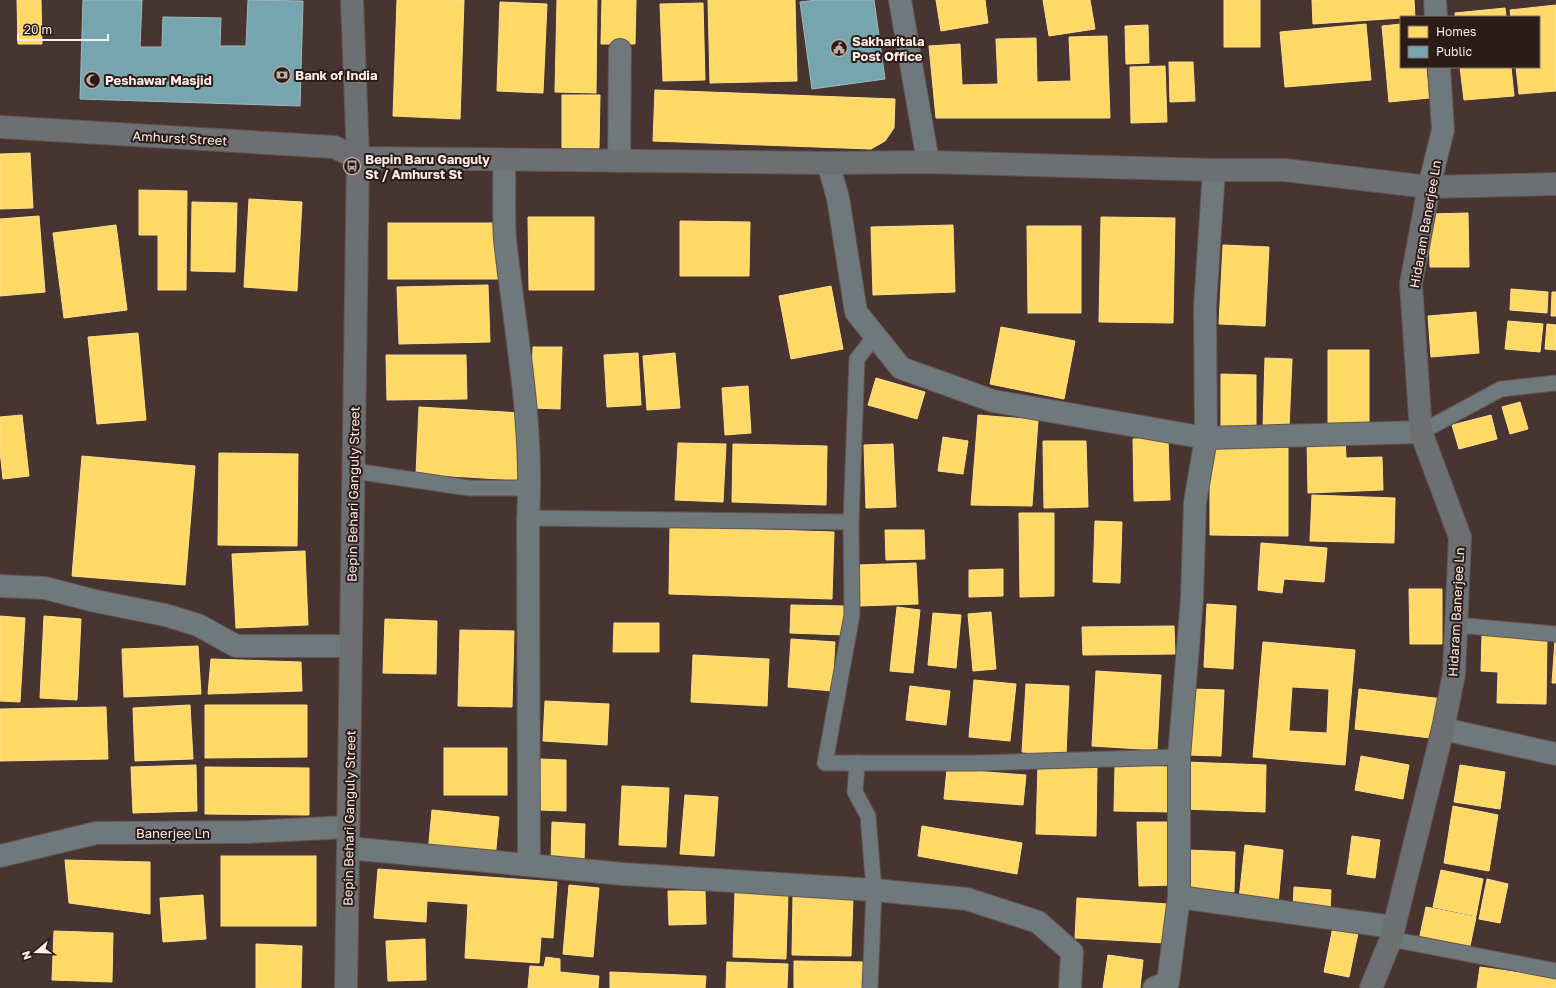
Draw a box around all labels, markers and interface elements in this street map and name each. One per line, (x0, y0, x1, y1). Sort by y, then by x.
scale bar (18, 16, 108, 42)
legend (1400, 16, 1540, 68)
text: 20 m (24, 22, 52, 37)
text: Homes (1436, 24, 1476, 39)
place label: Sakharitala Post Office (852, 33, 925, 64)
public building icon: Sakharitala Post Office (829, 38, 849, 58)
text: Public (1436, 44, 1473, 59)
bank icon: Bank of India (272, 65, 292, 85)
place label: Bank of India (295, 67, 378, 83)
mosque icon: Peshawar Masjid (82, 70, 102, 90)
place label: Peshawar Masjid (105, 72, 212, 88)
street label: Amhurst Street (132, 128, 228, 148)
place label: Bepin Baru Ganguly St / Amhurst St (365, 151, 490, 182)
bus stop icon: Bepin Baru Ganguly St / Amhurst St (342, 156, 362, 176)
street label: Hidaram Banerjee Ln (1406, 159, 1444, 289)
street label: Bepin Behari Ganguly Street (343, 406, 363, 582)
street label: Hidaram Banerjee Ln (1445, 547, 1467, 677)
street label: Bepin Behari Ganguly Street (339, 730, 359, 906)
street label: Banerjee Ln (136, 825, 210, 841)
north arrow (16, 932, 56, 972)
text: N (19, 949, 34, 961)

